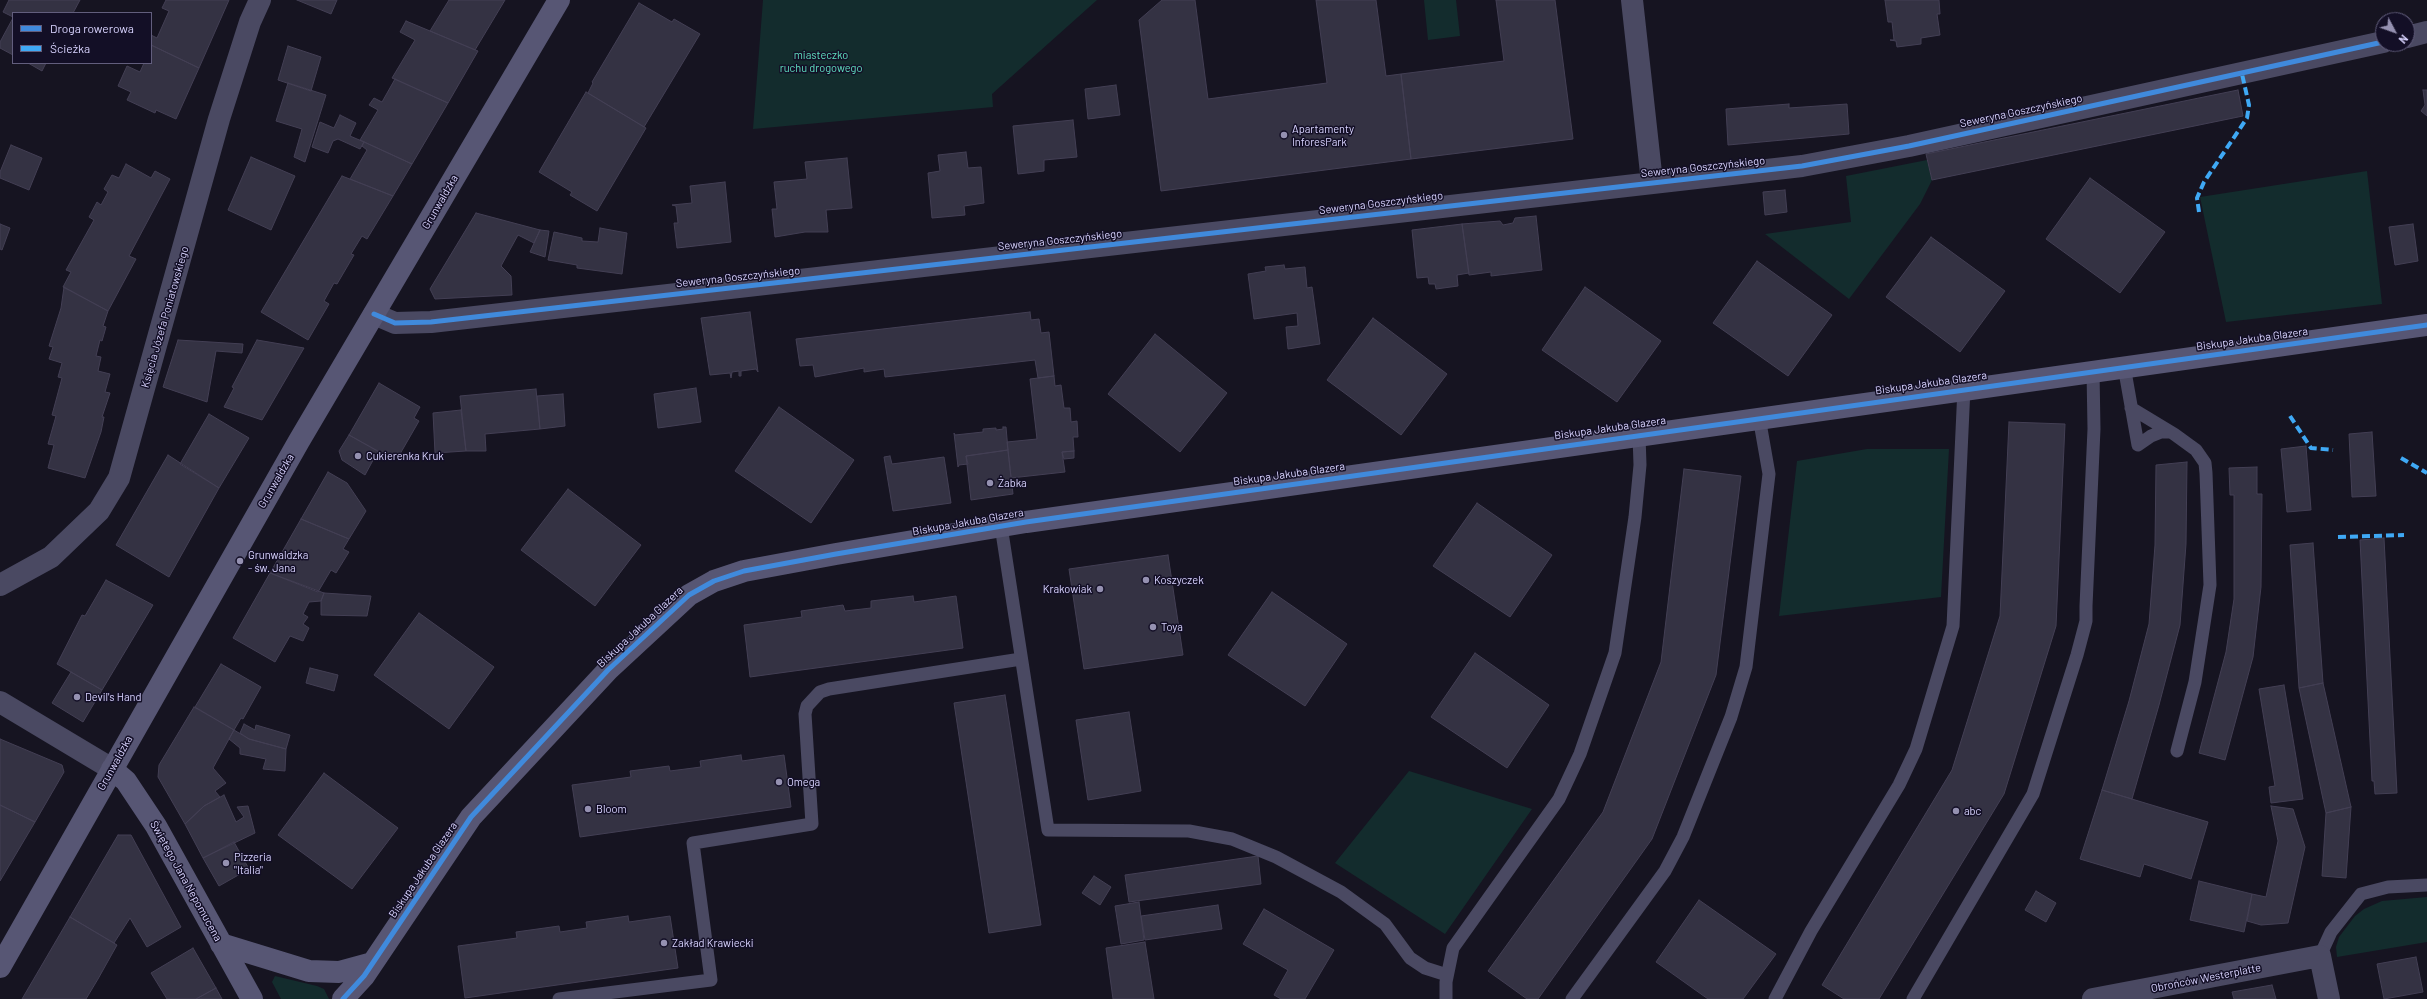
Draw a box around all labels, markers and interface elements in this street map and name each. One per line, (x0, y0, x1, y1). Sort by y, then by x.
legend (12, 12, 152, 64)
north arrow (2375, 12, 2415, 52)
text: Droga rowerowa (50, 21, 134, 35)
text: N (2396, 33, 2411, 47)
text: Ścieżka (50, 41, 90, 55)
park label: miasteczko ruchu drogowego (780, 48, 862, 74)
street label: Seweryna Goszczyńskiego (1959, 92, 2083, 130)
place label: Apartamenty InforesPark (1292, 122, 1354, 148)
marker: Apartamenty InforesPark (1279, 130, 1289, 140)
street label: Seweryna Goszczyńskiego (1640, 154, 1766, 180)
street label: Grunwaldzka (419, 173, 461, 231)
street label: Seweryna Goszczyńskiego (1318, 189, 1444, 217)
street label: Seweryna Goszczyńskiego (997, 227, 1123, 253)
street label: Księcia Józefa Poniatowskiego (138, 245, 192, 389)
street label: Seweryna Goszczyńskiego (675, 264, 801, 290)
street label: Biskupa Jakuba Glazera (2195, 325, 2309, 353)
street label: Biskupa Jakuba Glazera (1874, 369, 1988, 397)
street label: Biskupa Jakuba Glazera (1553, 414, 1667, 442)
place label: Cukierenka Kruk (366, 449, 444, 463)
marker: Cukierenka Kruk (353, 451, 363, 461)
street label: Grunwaldzka (255, 452, 297, 510)
street label: Biskupa Jakuba Glazera (1232, 460, 1346, 488)
place label: Żabka (998, 476, 1027, 490)
marker: Żabka (985, 478, 995, 488)
street label: Biskupa Jakuba Glazera (911, 506, 1025, 538)
place label: Grunwaldzka - św. Jana (248, 548, 308, 574)
marker: Grunwaldzka - św. Jana (235, 556, 245, 566)
place label: Koszyczek (1154, 573, 1204, 587)
marker: Koszyczek (1141, 575, 1151, 585)
place label: Krakowiak (1043, 582, 1092, 596)
street label: Biskupa Jakuba Glazera (594, 584, 686, 670)
marker: Krakowiak (1095, 584, 1105, 594)
place label: Toya (1161, 620, 1183, 634)
marker: Toya (1148, 622, 1158, 632)
place label: Devil's Hand (85, 690, 141, 704)
marker: Devil's Hand (72, 692, 82, 702)
street label: Grunwaldzka (95, 733, 135, 793)
place label: Omega (787, 775, 820, 789)
marker: Omega (774, 777, 784, 787)
place label: Bloom (596, 802, 627, 816)
marker: Bloom (583, 804, 593, 814)
place label: abc (1964, 804, 1981, 818)
marker: abc (1951, 806, 1961, 816)
street label: Świętego Jana Nepomucena (147, 818, 225, 944)
street label: Biskupa Jakuba Glazera (386, 820, 460, 920)
place label: Pizzeria "Italia" (234, 850, 271, 876)
marker: Pizzeria "Italia" (221, 858, 231, 868)
place label: Zakład Krawiecki (672, 936, 754, 950)
marker: Zakład Krawiecki (659, 938, 669, 948)
street label: Obrońców Westerplatte (2150, 961, 2262, 995)

